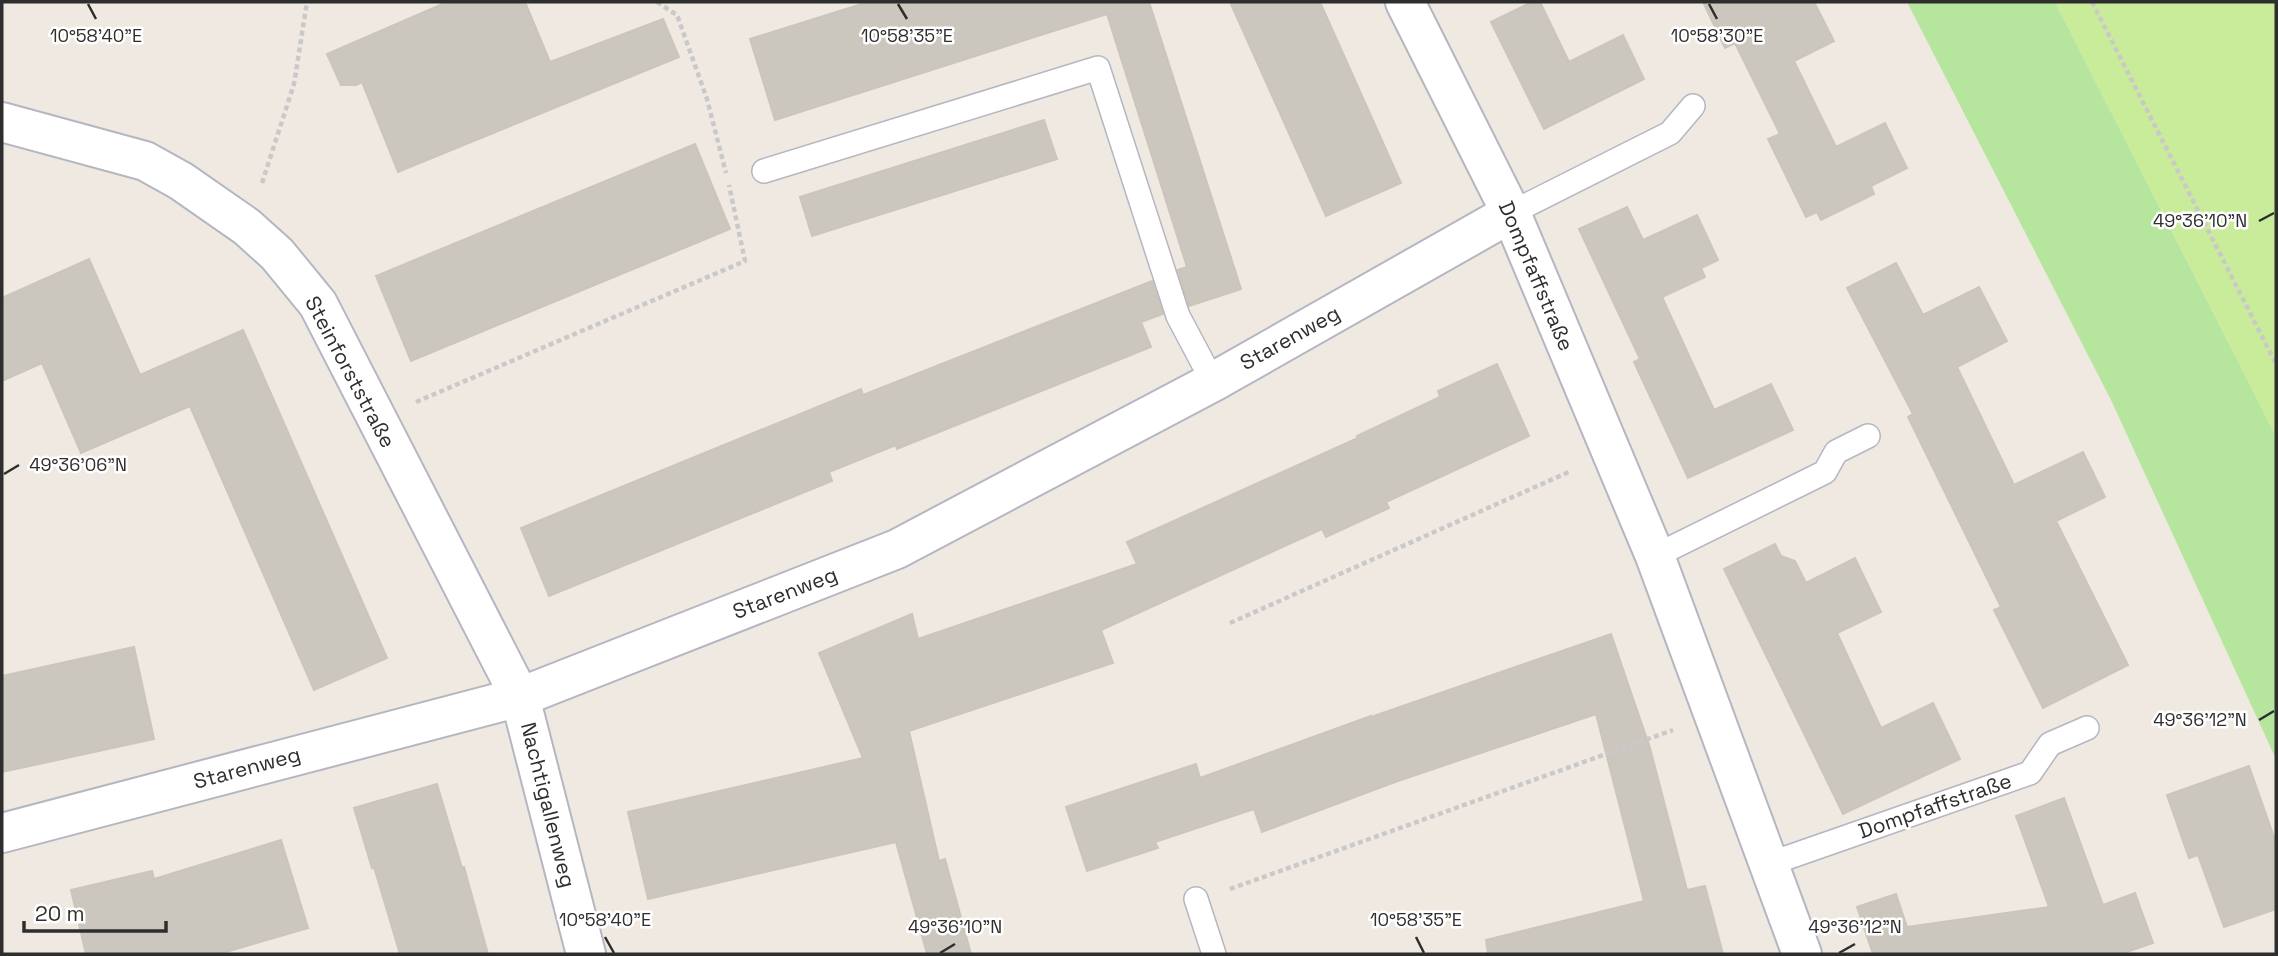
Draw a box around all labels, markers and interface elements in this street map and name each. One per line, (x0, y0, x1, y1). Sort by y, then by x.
text: 10°58'40"E (50, 24, 142, 47)
text: 10°58'35"E (861, 24, 953, 47)
text: 10°58'30"E (1671, 24, 1763, 47)
street label: Dompfaffstraße (1493, 197, 1580, 355)
text: 49°36'10"N (2153, 209, 2247, 232)
street label: Steinforststraße (299, 291, 402, 452)
street label: Starenweg (1235, 299, 1344, 376)
text: 49°36'06"N (29, 453, 127, 476)
street label: Starenweg (729, 560, 841, 625)
text: 49°36'12"N (2153, 708, 2247, 731)
street label: Nachtigallenweg (515, 719, 582, 890)
street label: Starenweg (190, 740, 303, 795)
street label: Dompfaffstraße (1855, 767, 2015, 844)
scale bar (24, 890, 166, 934)
text: 20 m (35, 900, 85, 927)
text: 10°58'40"E (559, 908, 651, 931)
text: 10°58'35"E (1370, 908, 1462, 931)
text: 49°36'10"N (908, 915, 1002, 938)
text: 49°36'12"N (1808, 915, 1902, 938)

